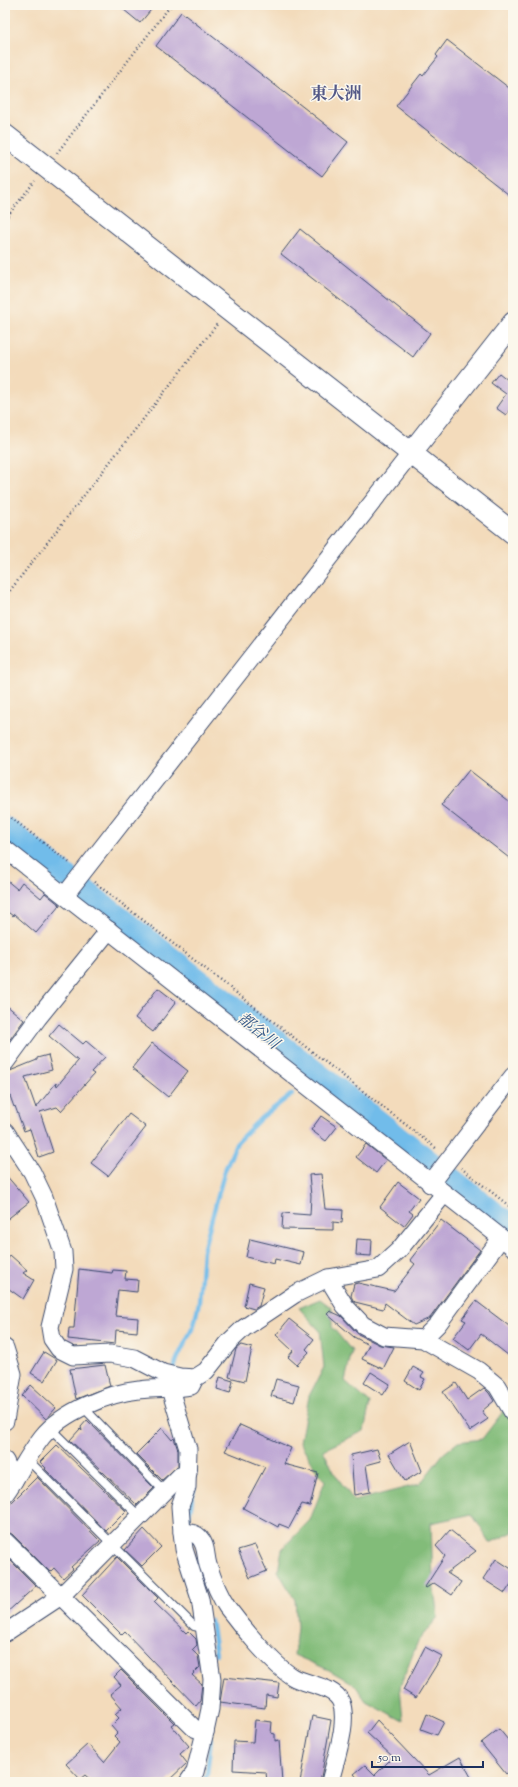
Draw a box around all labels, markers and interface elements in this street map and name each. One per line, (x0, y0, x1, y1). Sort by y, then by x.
district label: 東大洲 (311, 83, 362, 107)
water label: 都谷川 (231, 1008, 285, 1057)
scale bar (372, 1743, 483, 1769)
text: 50 m (377, 1749, 401, 1767)

